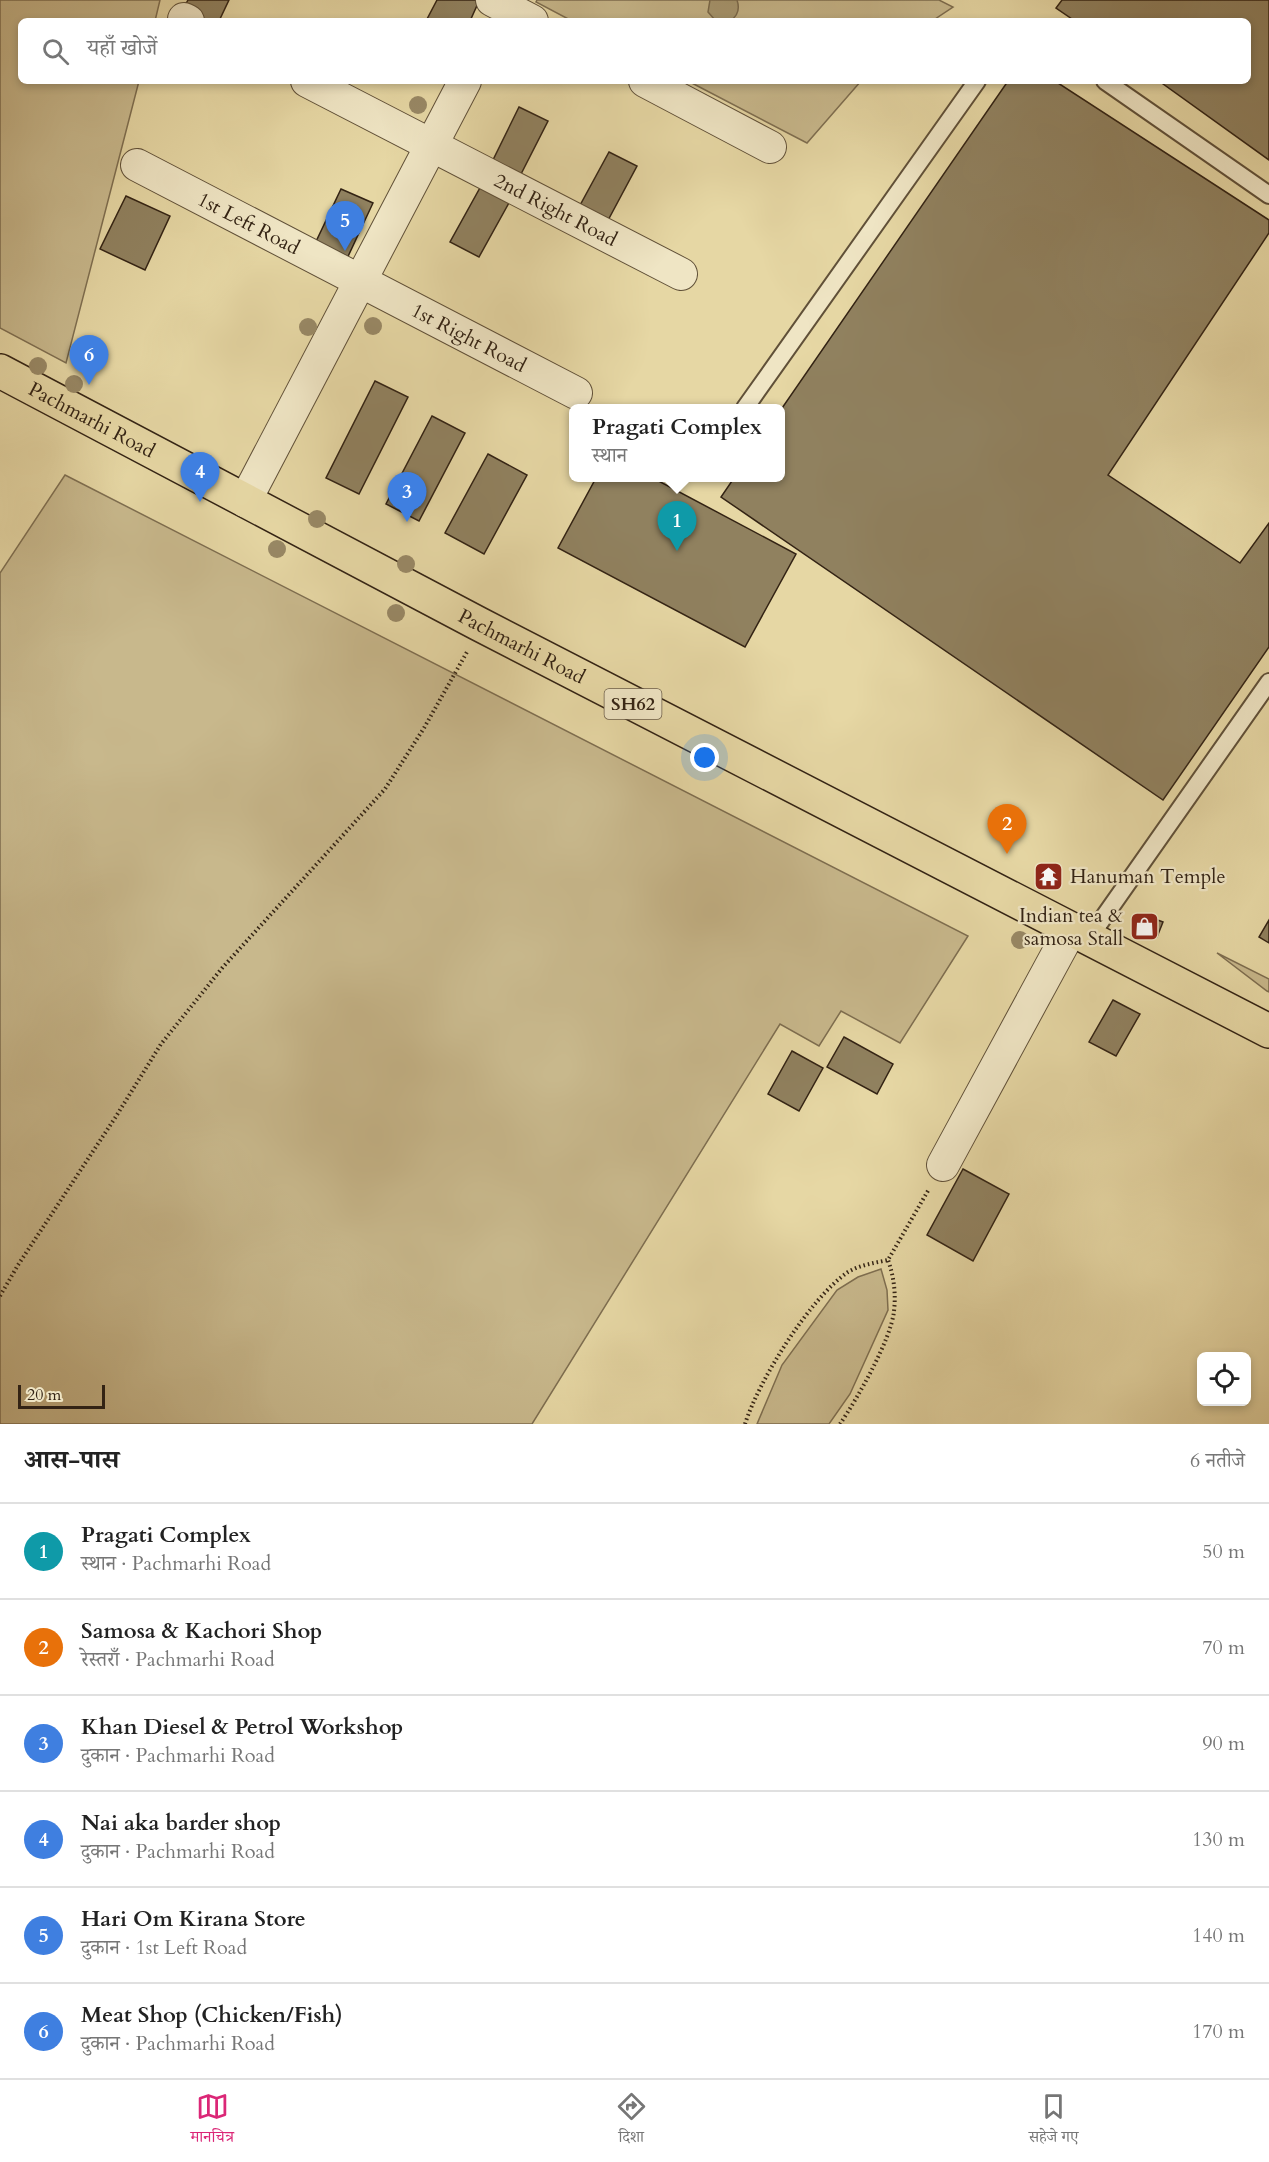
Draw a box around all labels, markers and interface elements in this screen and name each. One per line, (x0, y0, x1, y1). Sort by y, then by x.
search box (18, 18, 1251, 84)
text: यहाँ खोजें (87, 33, 157, 63)
icon: search (39, 35, 72, 68)
street label: 2nd Right Road (490, 166, 622, 253)
street label: 1st Left Road (193, 185, 305, 261)
pin: 5 (326, 202, 364, 251)
street label: 1st Right Road (407, 296, 531, 379)
pin: 6 (70, 336, 109, 385)
street label: Pachmarhi Road (24, 375, 160, 464)
popup (569, 404, 785, 482)
text: Pragati Complex (592, 412, 762, 442)
text: स्थान (592, 442, 627, 469)
pin: 4 (180, 452, 220, 502)
pin: 3 (388, 472, 426, 522)
pin: 1 (658, 502, 696, 551)
street label: Pachmarhi Road (454, 602, 590, 690)
road number: SH62 (604, 689, 662, 719)
your location (690, 743, 719, 772)
pin: 2 (988, 804, 1026, 854)
temple icon: Hanuman Temple (1033, 860, 1065, 892)
place label: Hanuman Temple (1070, 863, 1225, 890)
place label: Indian tea & samosa Stall (1019, 902, 1123, 952)
shop icon: Indian tea & samosa Stall (1128, 910, 1160, 942)
map controls (1197, 1352, 1251, 1406)
button: locate (1197, 1352, 1251, 1406)
scale bar (18, 1382, 105, 1410)
text: 20 m (27, 1384, 61, 1406)
text: आस-पास (24, 1442, 119, 1477)
text: 6 नतीजे (1190, 1447, 1245, 1474)
text: Pragati Complex (81, 1520, 251, 1550)
text: 1 (38, 1538, 49, 1565)
text: 50 m (1202, 1538, 1245, 1565)
text: स्थान · Pachmarhi Road (81, 1550, 271, 1577)
text: Samosa & Kachori Shop (81, 1616, 322, 1646)
text: 2 (38, 1634, 49, 1661)
text: 70 m (1202, 1634, 1245, 1661)
text: रेस्तराँ · Pachmarhi Road (81, 1646, 275, 1673)
text: Khan Diesel & Petrol Workshop (81, 1712, 403, 1742)
text: 3 (38, 1730, 49, 1757)
text: 90 m (1202, 1730, 1245, 1757)
text: दुकान · Pachmarhi Road (81, 1742, 275, 1769)
text: Nai aka barder shop (81, 1808, 281, 1838)
text: 4 (38, 1826, 49, 1853)
text: 130 m (1192, 1826, 1245, 1853)
text: दुकान · Pachmarhi Road (81, 1838, 275, 1865)
text: Hari Om Kirana Store (81, 1904, 306, 1934)
text: 5 (38, 1922, 49, 1949)
text: 140 m (1192, 1922, 1245, 1949)
text: दुकान · 1st Left Road (81, 1934, 247, 1961)
text: Meat Shop (Chicken/Fish) (81, 2000, 343, 2030)
text: 6 (38, 2018, 49, 2045)
text: 170 m (1192, 2018, 1245, 2045)
text: दुकान · Pachmarhi Road (81, 2030, 275, 2057)
tab: मानचित्र (190, 2090, 234, 2152)
tab: दिशा (615, 2090, 648, 2152)
tab: सहेजे गए (1029, 2090, 1079, 2152)

